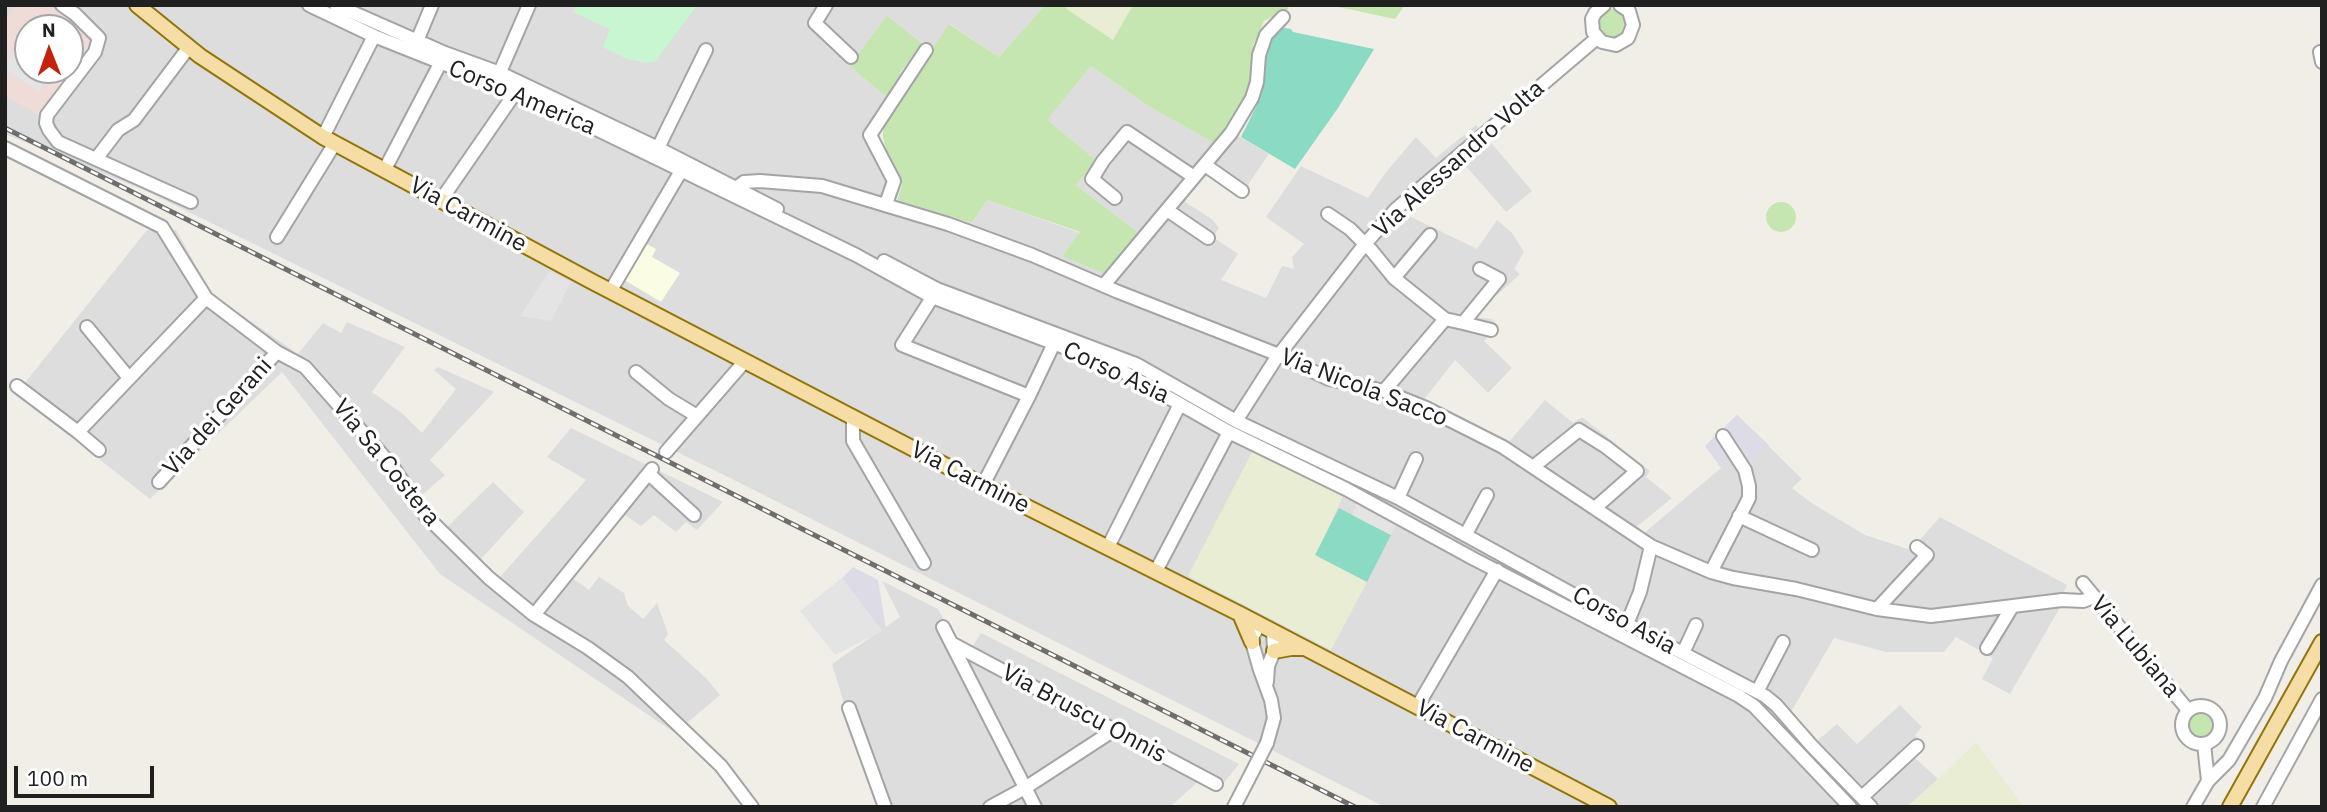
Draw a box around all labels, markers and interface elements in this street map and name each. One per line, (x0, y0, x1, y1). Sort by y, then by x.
north arrow (14, 14, 84, 84)
text: N (42, 18, 56, 42)
street label: Corso America (444, 54, 600, 142)
street label: Via Alessandro Volta (1367, 75, 1551, 243)
street label: Via Carmine (404, 171, 532, 259)
street label: Corso Asia (1058, 336, 1174, 410)
street label: Via Nicola Sacco (1276, 343, 1452, 433)
street label: Via dei Gerani (157, 352, 279, 482)
street label: Via Sa Costera (326, 394, 446, 532)
street label: Via Carmine (906, 436, 1034, 520)
street label: Corso Asia (1567, 581, 1681, 661)
street label: Via Lubiana (2084, 590, 2186, 704)
street label: Via Bruscu Onnis (997, 659, 1171, 769)
street label: Via Carmine (1411, 694, 1539, 780)
scale bar (18, 752, 158, 796)
text: 100 m (27, 764, 88, 792)

